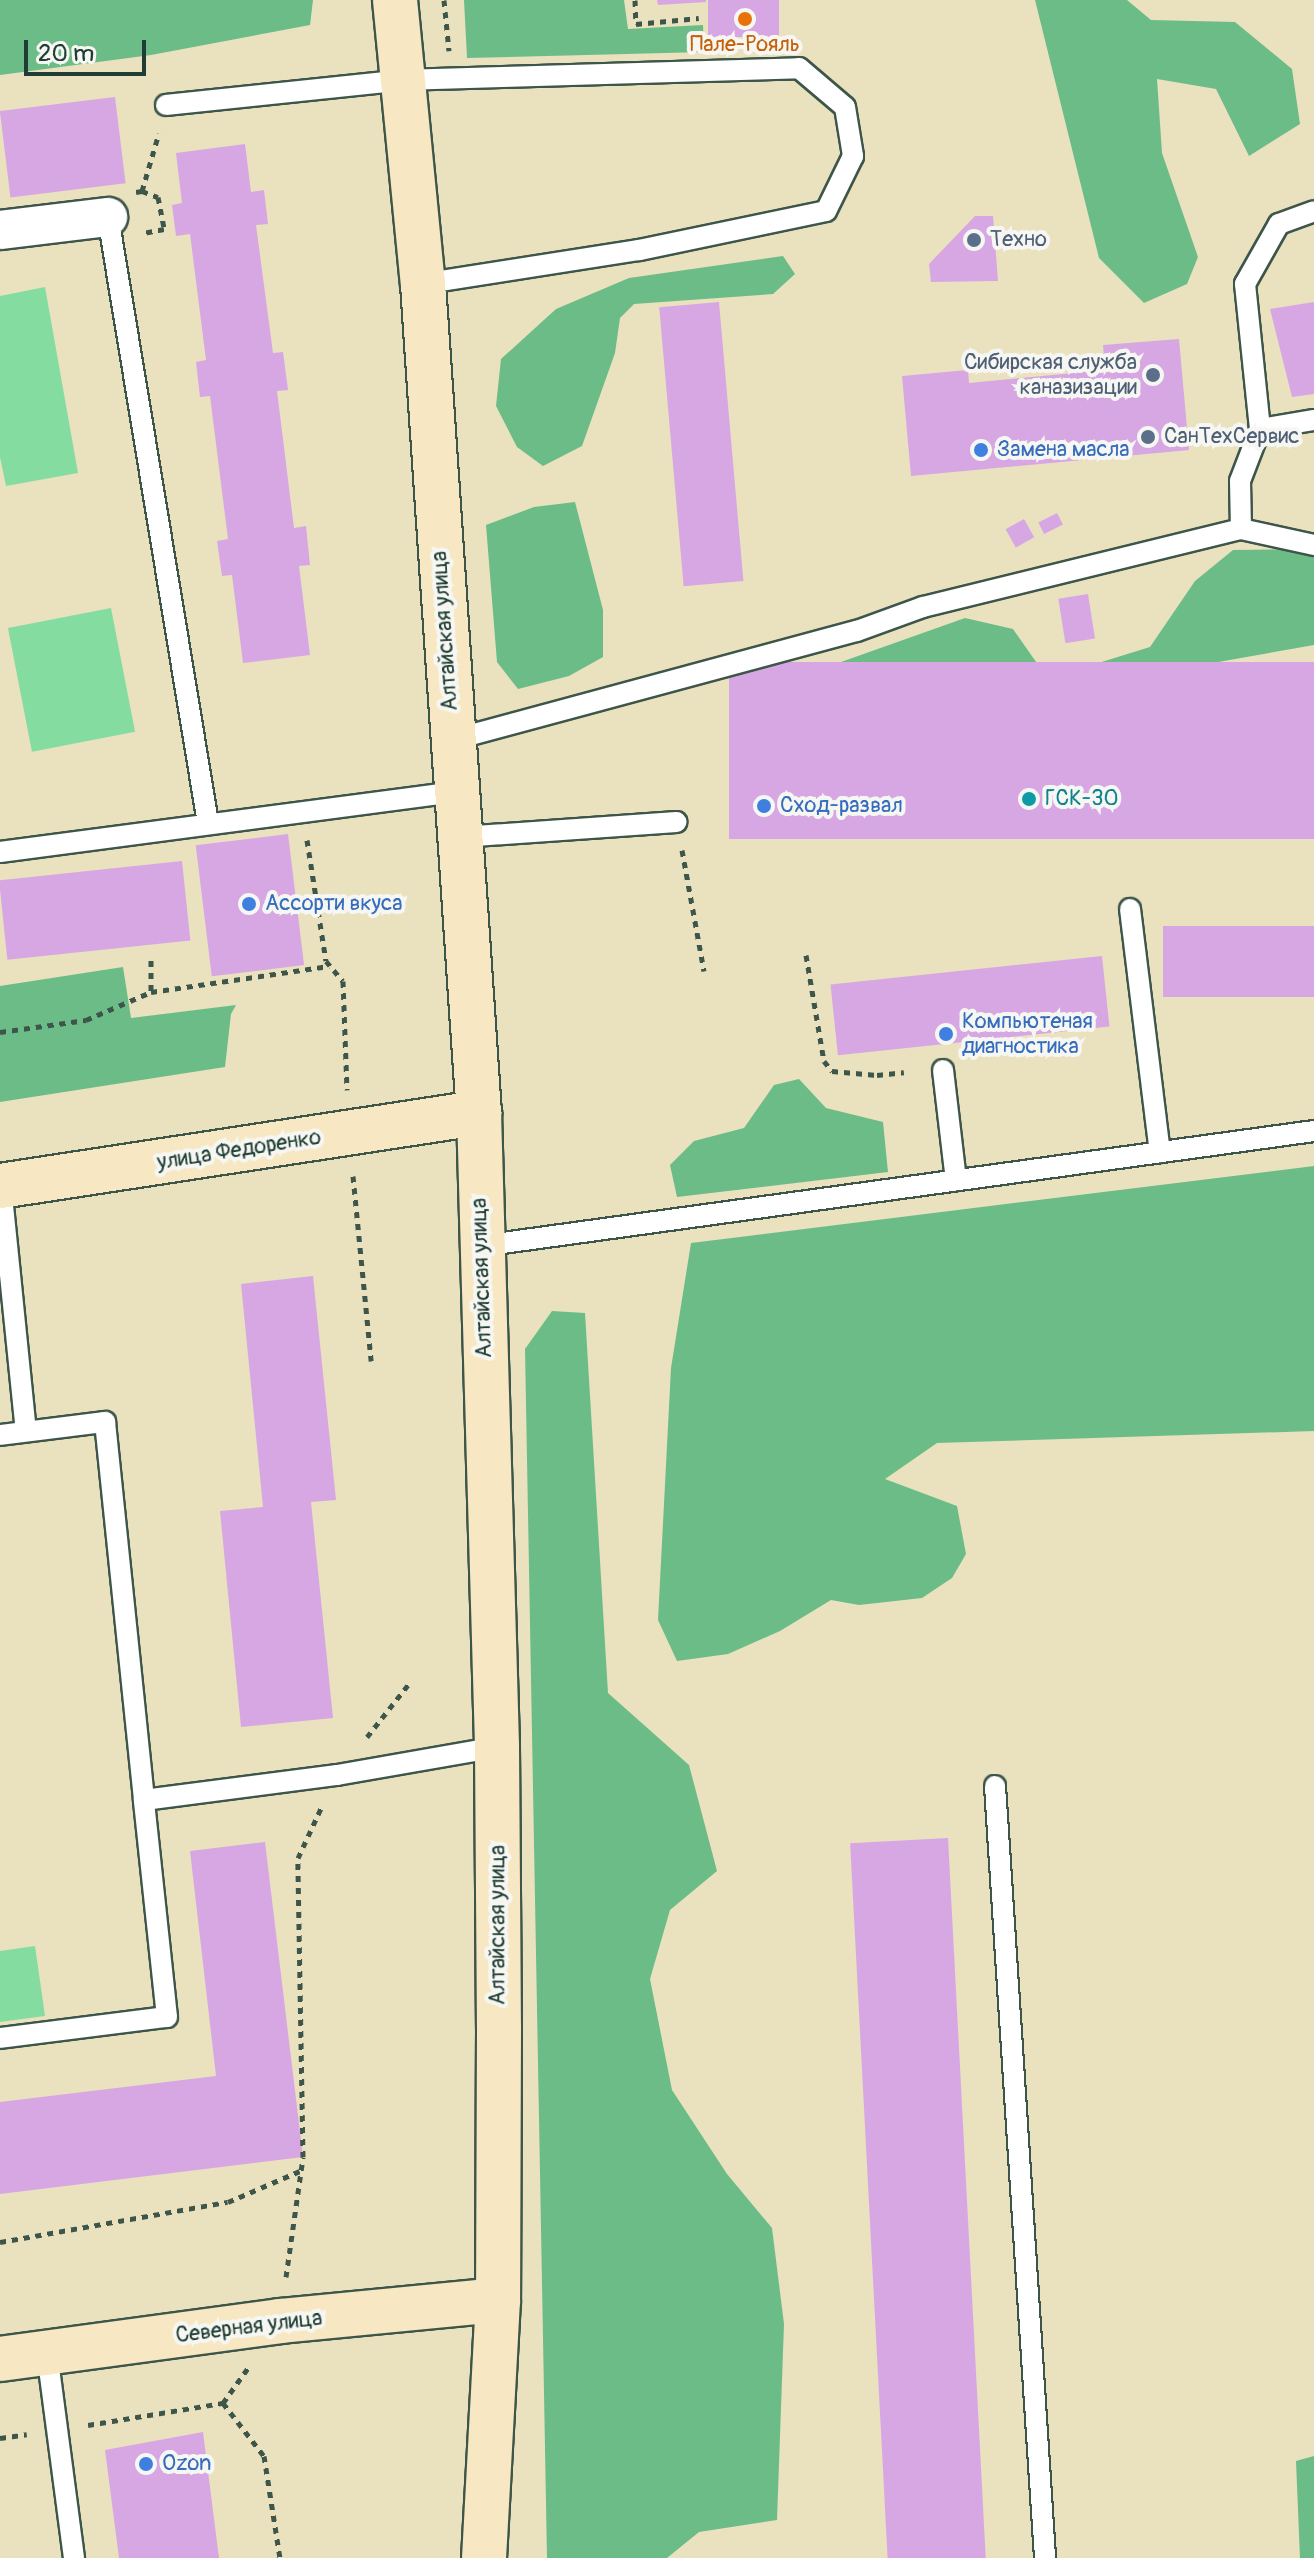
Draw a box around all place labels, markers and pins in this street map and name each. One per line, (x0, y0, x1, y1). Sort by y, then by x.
marker: Пале-Рояль (736, 10, 754, 28)
place label: Пале-Рояль (690, 32, 800, 58)
place label: Техно (990, 227, 1047, 253)
marker: Техно (965, 231, 983, 249)
place label: Сибирская служба каназизации (964, 349, 1137, 400)
marker: Сибирская служба каназизации (1144, 366, 1162, 384)
place label: СанТехСервис (1164, 424, 1299, 450)
marker: СанТехСервис (1139, 428, 1157, 446)
place label: Замена масла (997, 437, 1129, 463)
marker: Замена масла (972, 441, 990, 459)
place label: ГСК-30 (1045, 786, 1118, 812)
marker: ГСК-30 (1020, 790, 1038, 808)
place label: Сход-развал (780, 793, 903, 819)
marker: Сход-развал (755, 797, 773, 815)
place label: Ассорти вкуса (265, 891, 402, 917)
marker: Ассорти вкуса (240, 895, 258, 913)
place label: Компьютеная диагностика (962, 1008, 1093, 1060)
marker: Компьютеная диагностика (937, 1025, 955, 1043)
place label: Ozon (162, 2451, 211, 2477)
marker: Ozon (137, 2455, 155, 2473)

